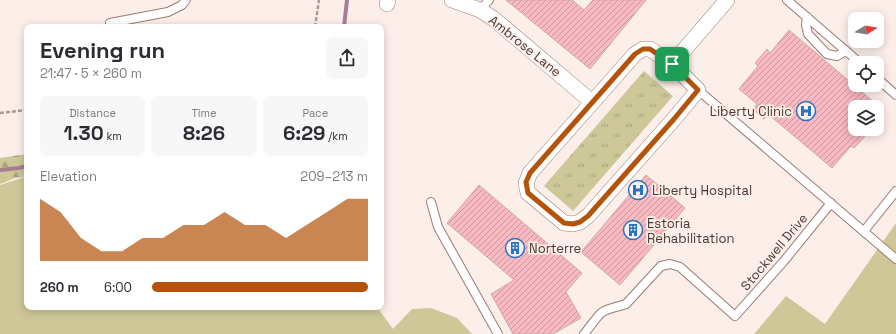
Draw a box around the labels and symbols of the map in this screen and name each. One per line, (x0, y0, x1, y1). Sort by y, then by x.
street label: Ambrose Lane (485, 12, 565, 80)
north arrow (848, 12, 884, 48)
pin (655, 47, 689, 81)
hospital icon: Liberty Clinic (795, 100, 817, 122)
place label: Liberty Clinic (710, 103, 792, 120)
hospital icon: Liberty Hospital (627, 179, 649, 201)
place label: Liberty Hospital (652, 182, 752, 199)
street label: Stockwell Drive (737, 210, 811, 294)
place label: Estoria Rehabilitation (647, 215, 734, 247)
building icon: Estoria Rehabilitation (622, 219, 644, 241)
building icon: Norterre (504, 237, 526, 259)
place label: Norterre (529, 240, 581, 257)

